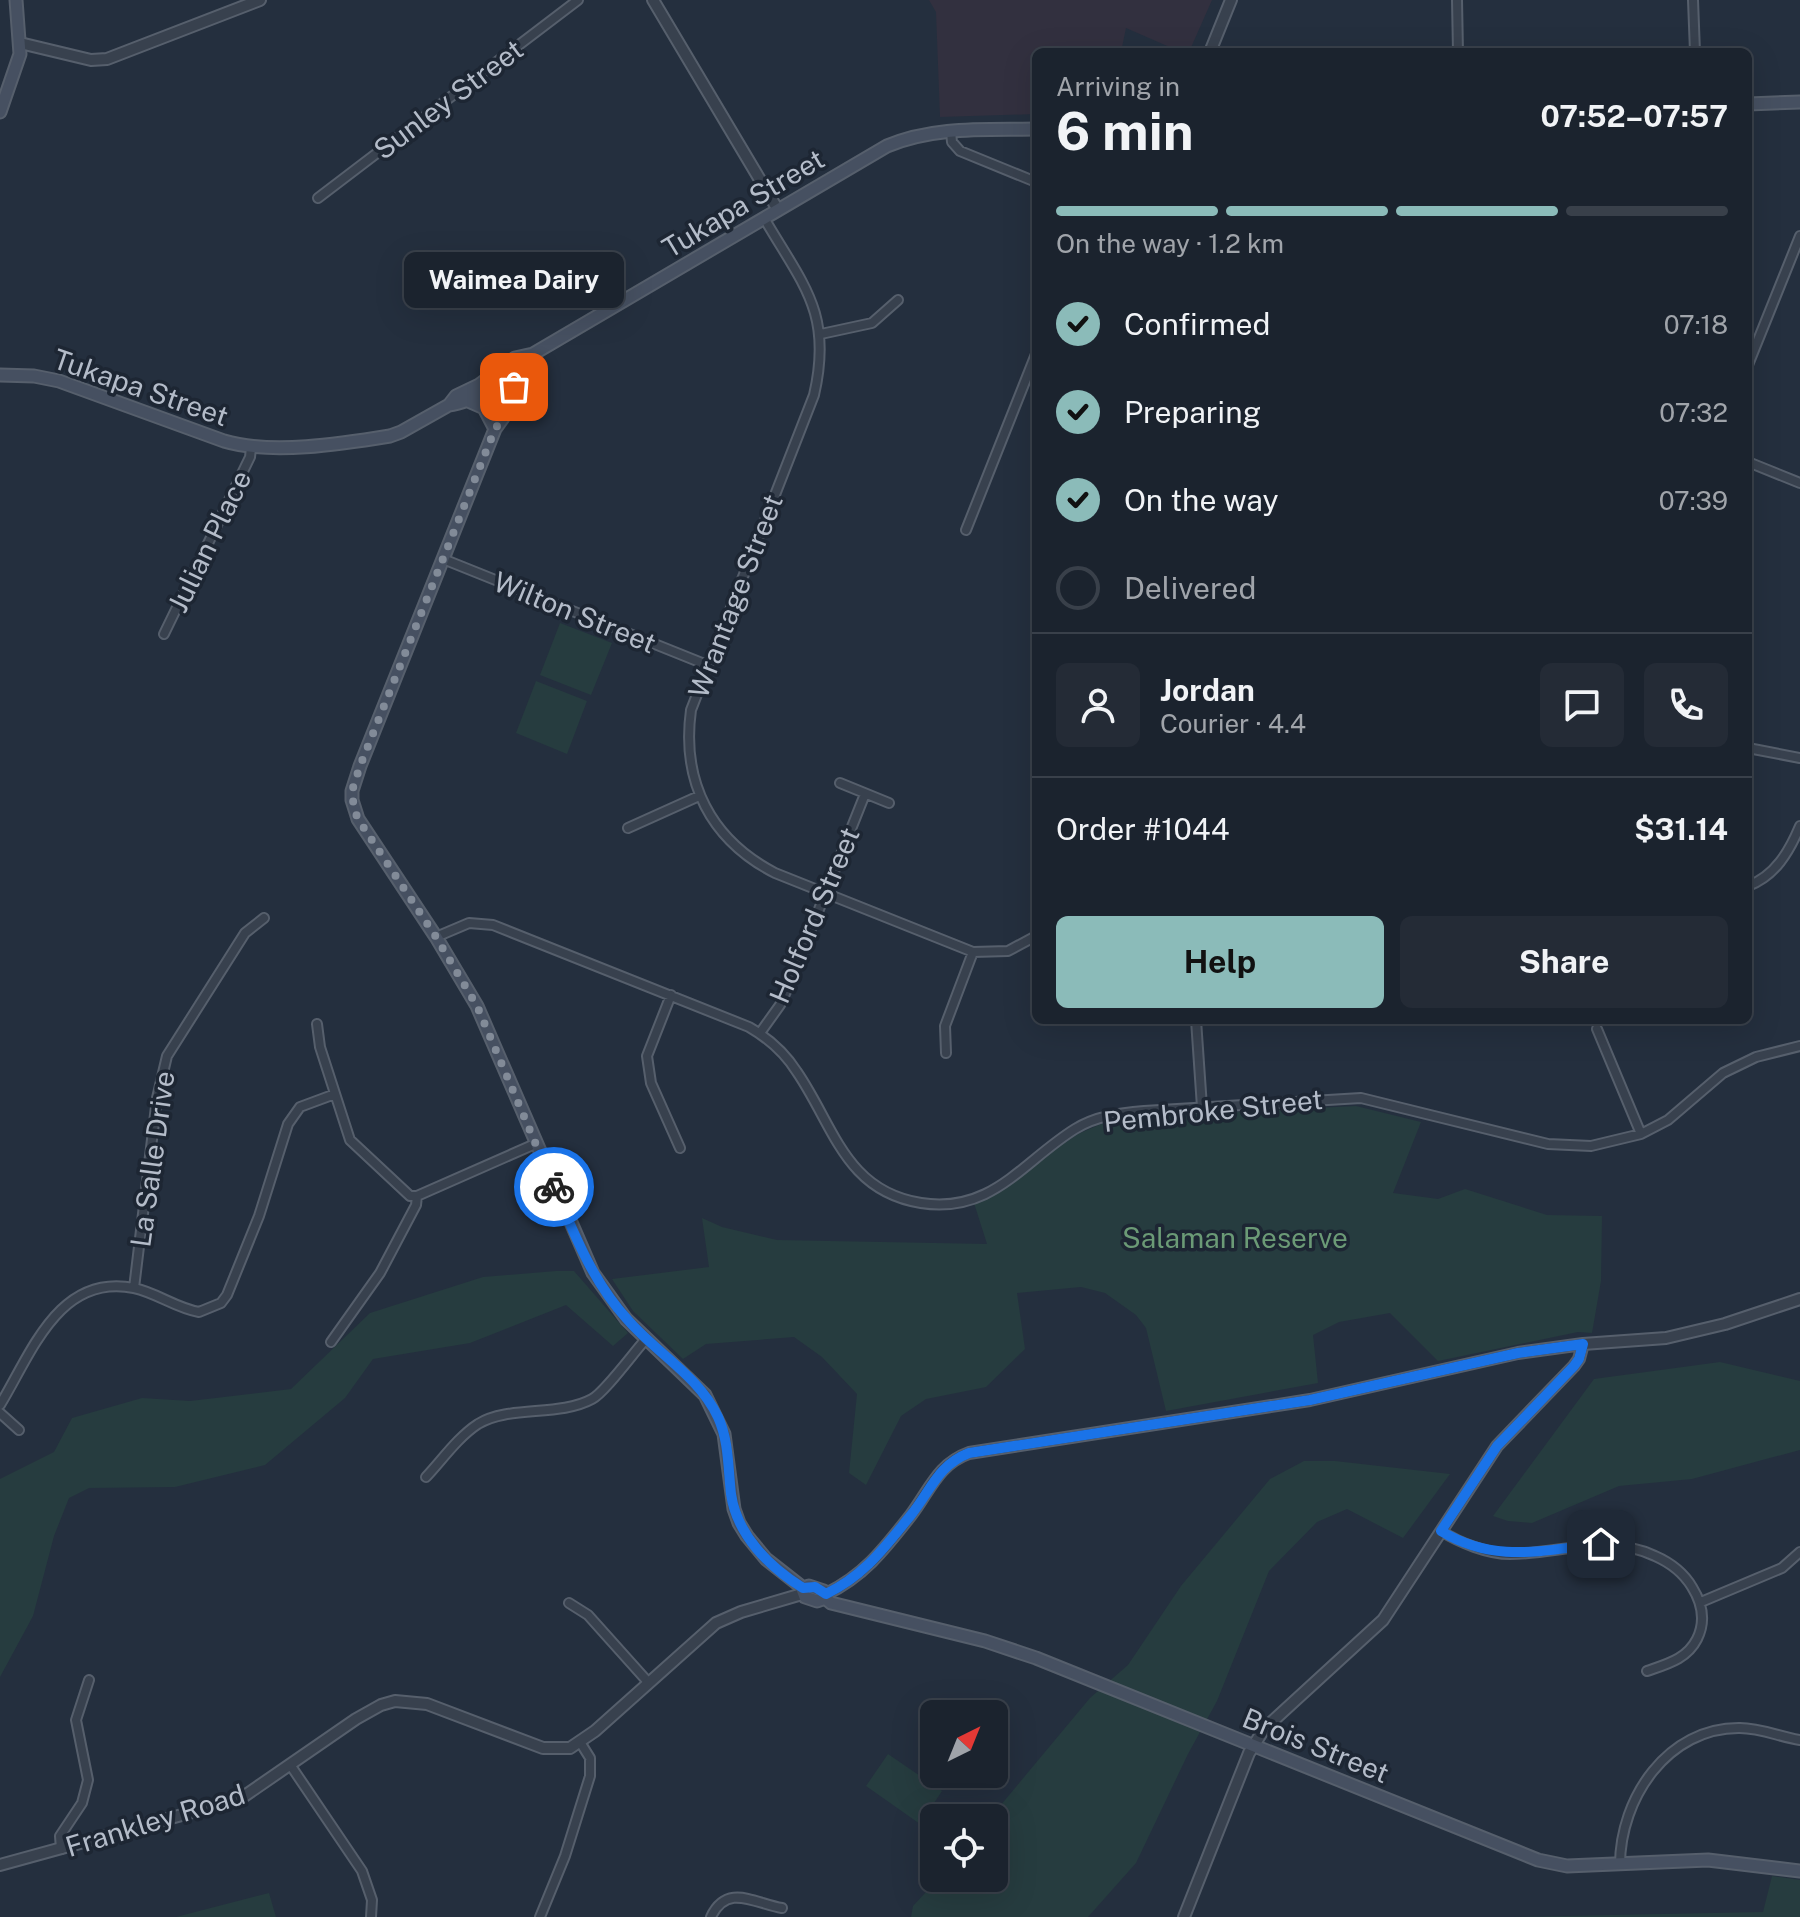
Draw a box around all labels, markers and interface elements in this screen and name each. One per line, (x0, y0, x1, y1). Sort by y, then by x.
street label: Sunley Street (367, 32, 529, 166)
text: Arriving in (1056, 71, 1180, 102)
text: 07:52–07:57 (1540, 98, 1728, 134)
text: 6 min (1056, 101, 1194, 162)
street label: Tukapa Street (656, 142, 830, 264)
text: On the way · 1.2 km (1056, 228, 1284, 259)
callout: Waimea Dairy (404, 251, 624, 307)
text: Waimea Dairy (429, 264, 599, 295)
icon: check (1056, 302, 1100, 346)
text: Confirmed (1124, 306, 1270, 342)
text: 07:18 (1664, 309, 1728, 340)
street label: Tukapa Street (49, 342, 233, 432)
pin (480, 353, 548, 421)
icon: bag (492, 365, 536, 409)
icon: check (1056, 390, 1100, 434)
text: Preparing (1124, 394, 1261, 430)
text: 07:32 (1659, 397, 1728, 428)
street label: Julian Place (160, 465, 258, 617)
icon: check (1056, 478, 1100, 522)
text: On the way (1124, 482, 1278, 518)
text: 07:39 (1659, 485, 1728, 516)
street label: Wrantage Street (681, 489, 789, 703)
street label: Wilton Street (489, 564, 661, 660)
text: Delivered (1124, 570, 1256, 606)
button: person (1056, 663, 1140, 747)
button: chat (1540, 663, 1624, 747)
button: phone (1644, 663, 1728, 747)
text: Jordan (1160, 672, 1255, 708)
text: Courier · 4.4 (1160, 708, 1306, 739)
text: Order #1044 (1056, 811, 1230, 847)
text: $31.14 (1634, 811, 1728, 847)
street label: Holford Street (762, 822, 866, 1008)
button: Help (1056, 916, 1384, 1008)
button: Share (1400, 916, 1728, 1008)
street label: La Salle Drive (123, 1069, 181, 1249)
street label: Pembroke Street (1102, 1082, 1324, 1138)
courier (514, 1147, 594, 1227)
icon: bike (532, 1165, 576, 1209)
park label: Salaman Reserve (1122, 1221, 1348, 1254)
pin (1567, 1510, 1635, 1578)
icon: home (1579, 1522, 1623, 1566)
north arrow (920, 1700, 1008, 1788)
map controls (920, 1700, 1008, 1892)
street label: Brois Street (1238, 1701, 1394, 1789)
street label: Frankley Road (61, 1777, 249, 1863)
button: locate (920, 1804, 1008, 1892)

